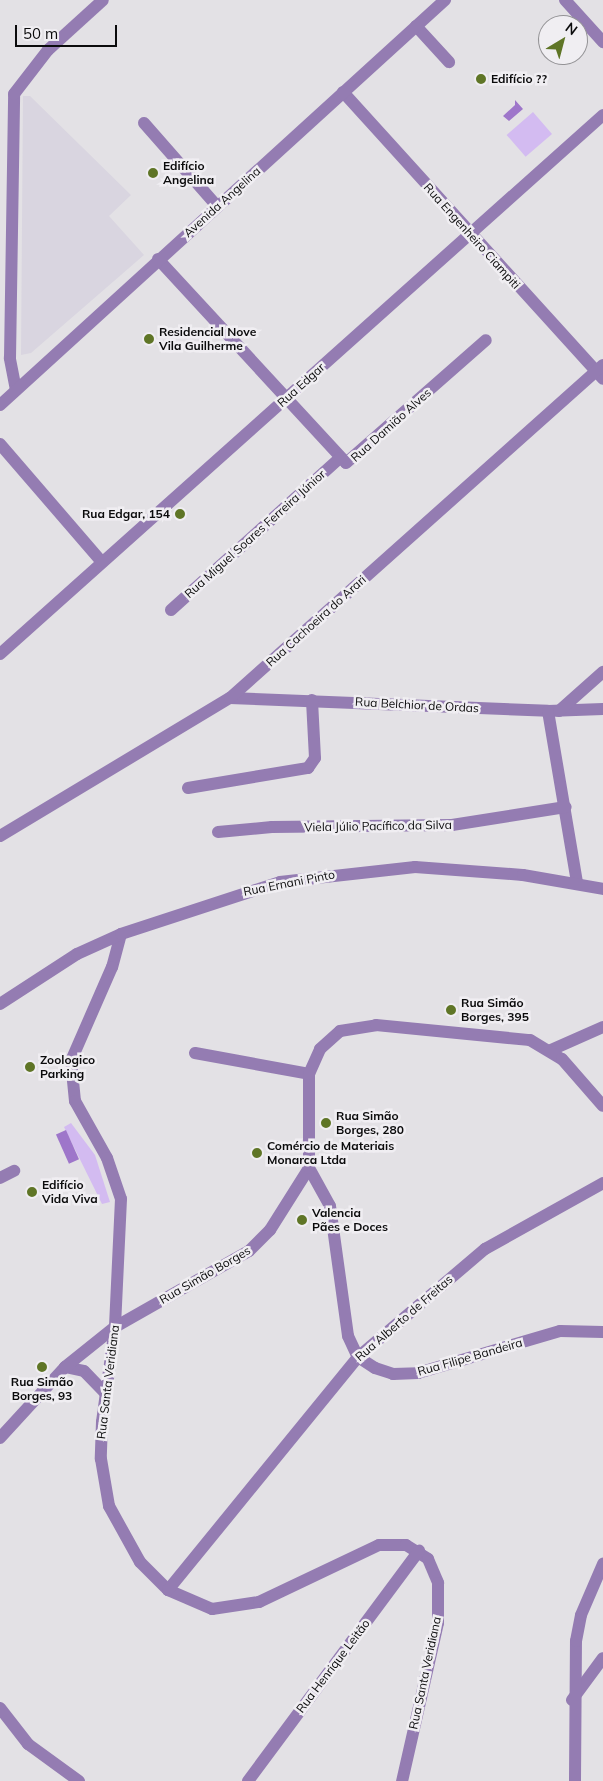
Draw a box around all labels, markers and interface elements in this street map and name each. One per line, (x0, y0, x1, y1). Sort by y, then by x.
scale bar (18, 15, 120, 47)
north arrow (538, 15, 588, 65)
text: N (562, 18, 581, 39)
text: 50 m (23, 24, 58, 43)
place label: Edifício ?? (491, 72, 547, 86)
marker: Edifício ?? (475, 73, 487, 85)
place label: Edifício Angelina (163, 159, 214, 187)
street label: Avenida Angelina (181, 164, 263, 240)
marker: Edifício Angelina (147, 167, 159, 179)
street label: Rua Engenheiro Ciampiti (421, 180, 523, 292)
place label: Residencial Nove Vila Guilherme (159, 325, 256, 353)
marker: Residencial Nove Vila Guilherme (143, 333, 155, 345)
street label: Rua Edgar (274, 360, 328, 410)
street label: Rua Damião Alves (348, 385, 434, 465)
street label: Rua Miguel Soares Ferreira Júnior (182, 467, 328, 601)
place label: Rua Edgar, 154 (82, 507, 170, 521)
marker: Rua Edgar, 154 (174, 508, 186, 520)
street label: Rua Cachoeira do Arari (263, 572, 369, 670)
street label: Rua Belchior de Ordas (355, 695, 479, 715)
street label: Viela Júlio Pacífico da Silva (304, 818, 452, 834)
street label: Rua Ernani Pinto (242, 867, 336, 899)
place label: Rua Simão Borges, 395 (461, 996, 529, 1024)
marker: Rua Simão Borges, 395 (445, 1004, 457, 1016)
place label: Zoologico Parking (40, 1053, 95, 1081)
marker: Zoologico Parking (24, 1061, 36, 1073)
place label: Rua Simão Borges, 280 (336, 1109, 404, 1137)
marker: Rua Simão Borges, 280 (320, 1117, 332, 1129)
place label: Comércio de Materiais Monarca Ltda (267, 1139, 394, 1167)
marker: Comércio de Materiais Monarca Ltda (251, 1147, 263, 1159)
place label: Edifício Vida Viva (42, 1178, 98, 1206)
marker: Edifício Vida Viva (26, 1186, 38, 1198)
place label: Valencia Pães e Doces (312, 1206, 388, 1234)
marker: Valencia Pães e Doces (296, 1214, 308, 1226)
street label: Rua Simão Borges (157, 1243, 253, 1307)
street label: Rua Alberto de Freitas (352, 1272, 456, 1364)
street label: Rua Santa Veridiana (94, 1324, 122, 1440)
street label: Rua Filipe Bandeira (416, 1335, 524, 1379)
marker: Rua Simão Borges, 93 (36, 1361, 48, 1373)
place label: Rua Simão Borges, 93 (11, 1375, 73, 1403)
street label: Rua Santa Veridiana (406, 1615, 444, 1731)
street label: Rua Henrique Leitão (293, 1616, 373, 1716)

